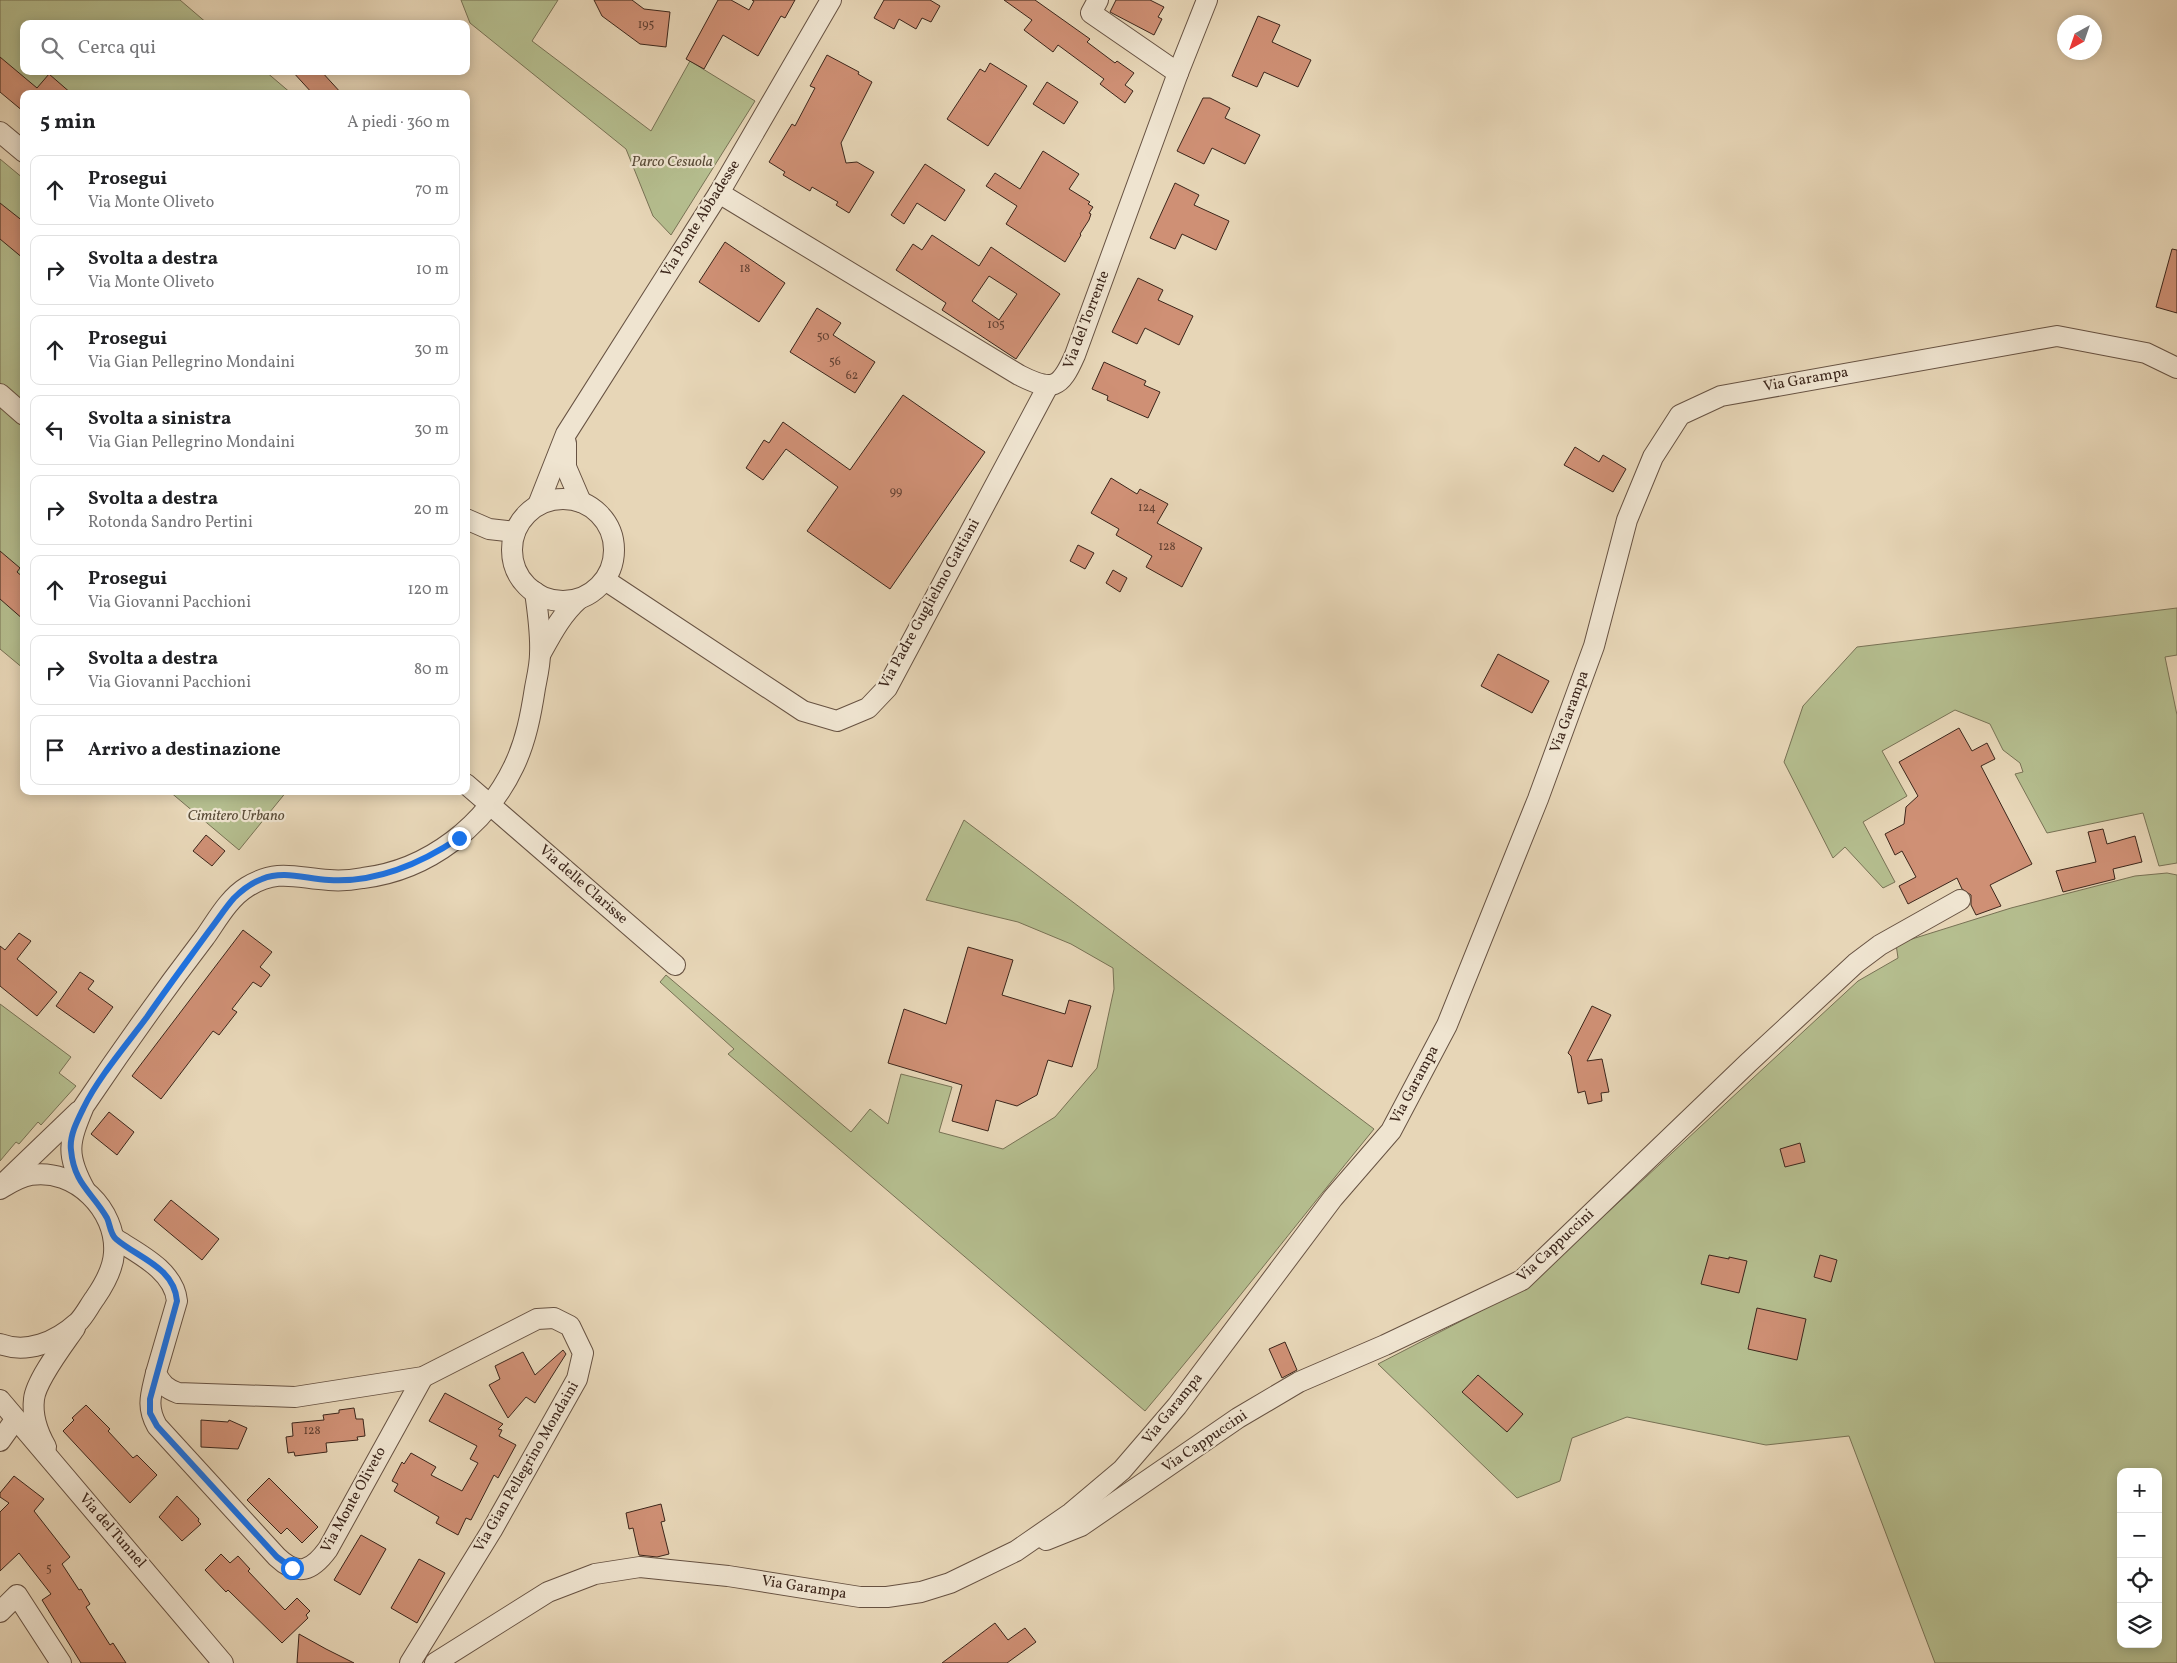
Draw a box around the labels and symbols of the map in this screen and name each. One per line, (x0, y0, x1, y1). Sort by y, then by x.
north arrow (2057, 15, 2102, 60)
house number: 195 (638, 17, 654, 33)
park label: Parco Cesuola (631, 152, 713, 173)
street label: Via Ponte Abbadesse (656, 156, 746, 282)
house number: 18 (740, 261, 750, 277)
street label: Via del Torrente (1059, 268, 1115, 372)
house number: 105 (987, 317, 1005, 333)
house number: 50 (817, 329, 829, 345)
house number: 56 (829, 354, 841, 370)
street label: Via Garampa (1762, 362, 1850, 398)
house number: 62 (846, 368, 858, 384)
house number: 99 (890, 484, 902, 500)
house number: 124 (1138, 500, 1156, 516)
street label: Via Padre Guglielmo Gattiani (874, 515, 986, 693)
house number: 128 (1158, 539, 1176, 555)
street label: Via Garampa (1545, 668, 1595, 756)
park label: Cimitero Urbano (188, 806, 285, 827)
route end (448, 827, 471, 850)
street label: Via delle Clarisse (534, 840, 632, 930)
street label: Via Garampa (1386, 1042, 1444, 1128)
street label: Via Cappuccini (1513, 1205, 1599, 1287)
street label: Via Garampa (1138, 1369, 1208, 1449)
street label: Via Gian Pellegrino Mondaini (469, 1378, 585, 1556)
street label: Via Cappuccini (1158, 1406, 1252, 1478)
house number: 128 (303, 1423, 321, 1439)
street label: Via Monte Oliveto (316, 1443, 392, 1557)
street label: Via del Tunnel (74, 1489, 150, 1573)
route start (281, 1557, 304, 1580)
house number: 5 (46, 1561, 52, 1577)
street label: Via Garampa (760, 1571, 848, 1605)

